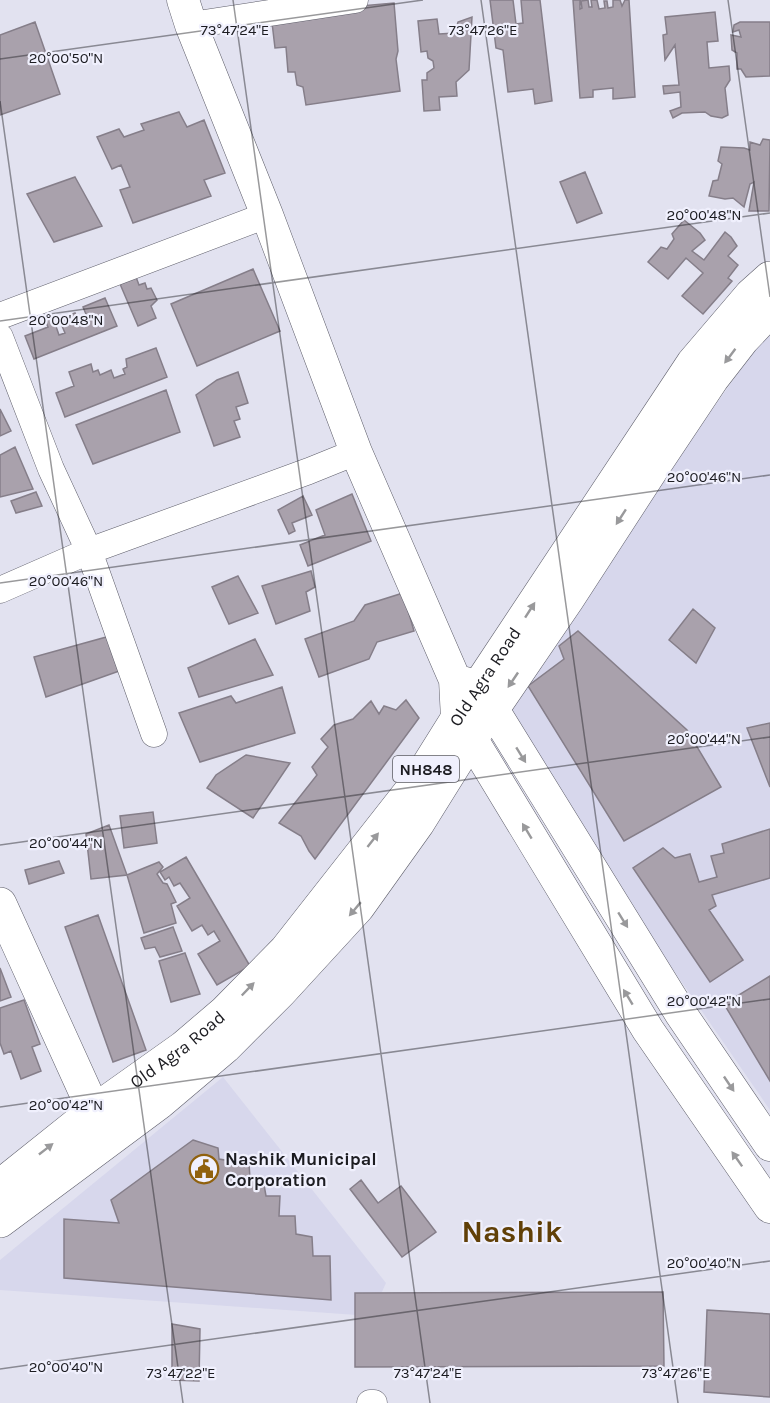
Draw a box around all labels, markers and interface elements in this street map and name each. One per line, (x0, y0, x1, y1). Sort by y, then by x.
text: 73°47'24"E (201, 21, 269, 39)
text: 73°47'26"E (449, 21, 517, 39)
text: 20°00'50"N (29, 49, 103, 67)
text: 20°00'48"N (667, 206, 741, 224)
text: 20°00'48"N (29, 311, 103, 329)
one-way arrow (724, 347, 736, 363)
text: 20°00'46"N (667, 468, 741, 486)
one-way arrow (615, 509, 626, 525)
text: 20°00'46"N (29, 572, 103, 590)
one-way arrow (524, 602, 536, 618)
street label: Old Agra Road (444, 623, 526, 730)
one-way arrow (507, 671, 519, 687)
text: 20°00'44"N (667, 730, 741, 748)
one-way arrow (515, 747, 526, 763)
road number: NH848 (393, 756, 459, 782)
one-way arrow (522, 822, 532, 839)
one-way arrow (366, 832, 378, 847)
text: 20°00'44"N (29, 834, 103, 852)
one-way arrow (349, 902, 362, 917)
one-way arrow (618, 912, 629, 928)
one-way arrow (240, 983, 254, 997)
one-way arrow (623, 989, 634, 1005)
text: 20°00'42"N (667, 992, 741, 1010)
street label: Old Agra Road (126, 1006, 230, 1093)
one-way arrow (723, 1076, 735, 1092)
text: 20°00'42"N (29, 1096, 103, 1114)
one-way arrow (38, 1143, 54, 1156)
place label: Nashik Municipal Corporation (225, 1148, 377, 1191)
one-way arrow (731, 1152, 743, 1168)
public building icon: Nashik Municipal Corporation (188, 1153, 220, 1185)
district label: Nashik (461, 1214, 563, 1250)
text: 20°00'40"N (667, 1254, 741, 1272)
text: 20°00'40"N (29, 1358, 103, 1376)
text: 73°47'22"E (147, 1364, 215, 1382)
text: 73°47'24"E (394, 1364, 462, 1382)
text: 73°47'26"E (642, 1364, 710, 1382)

